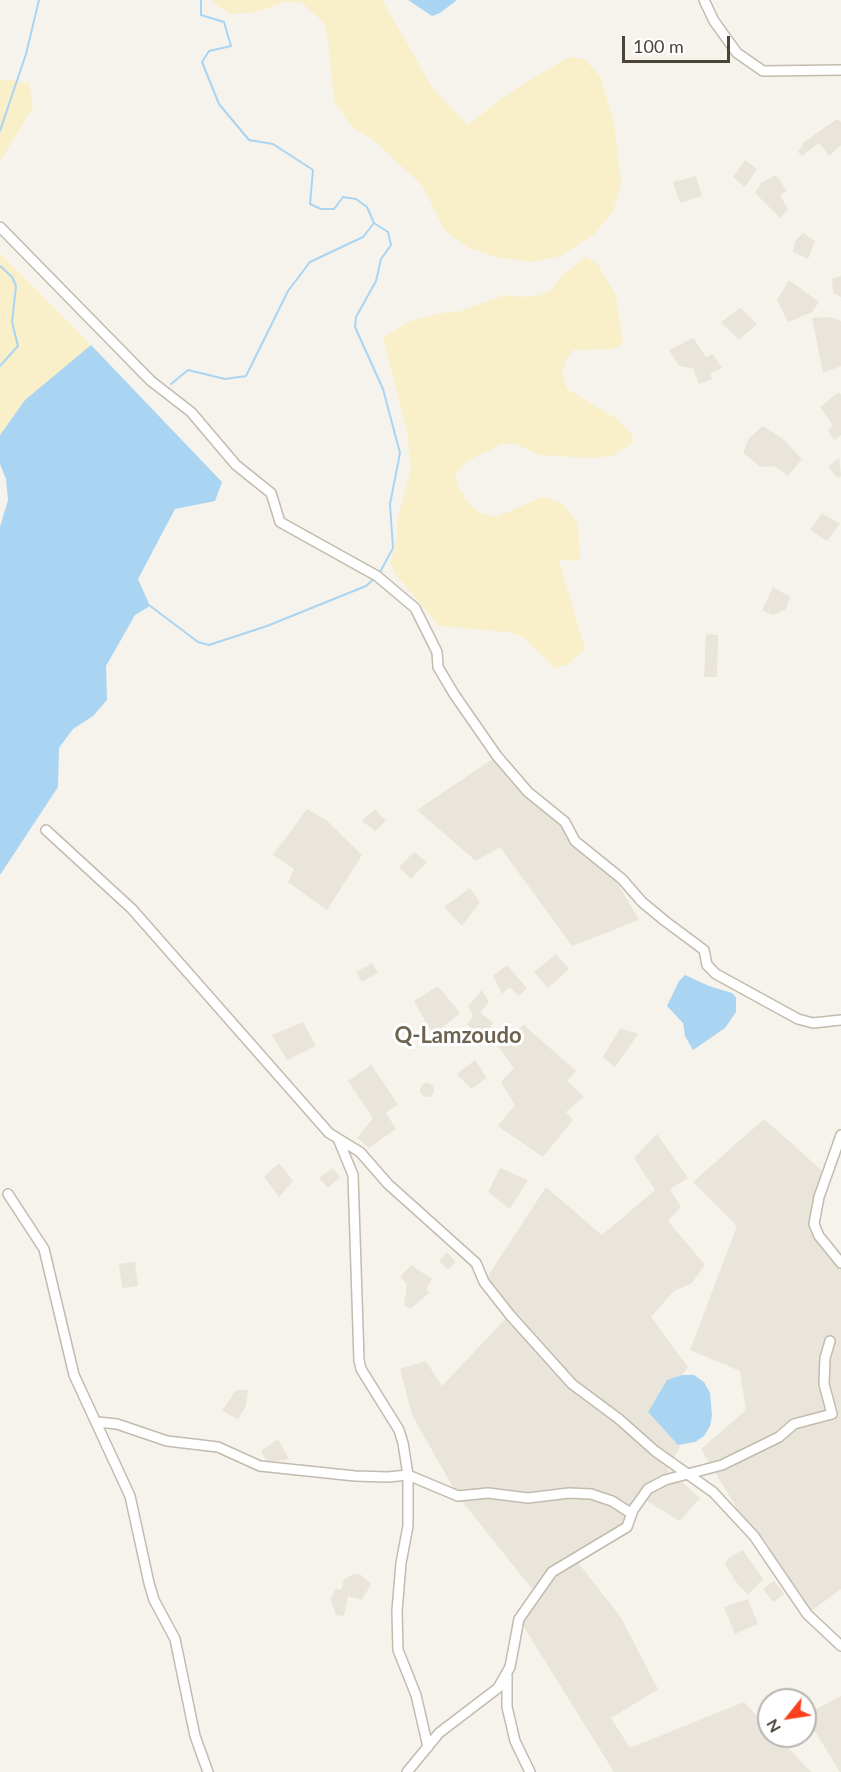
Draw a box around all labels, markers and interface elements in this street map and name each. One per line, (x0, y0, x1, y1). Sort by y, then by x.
scale bar (625, 24, 733, 62)
text: 100 m (633, 35, 684, 57)
district label: Q-Lamzoudo (394, 1023, 522, 1049)
north arrow (757, 1688, 817, 1748)
text: N (761, 1716, 784, 1736)

